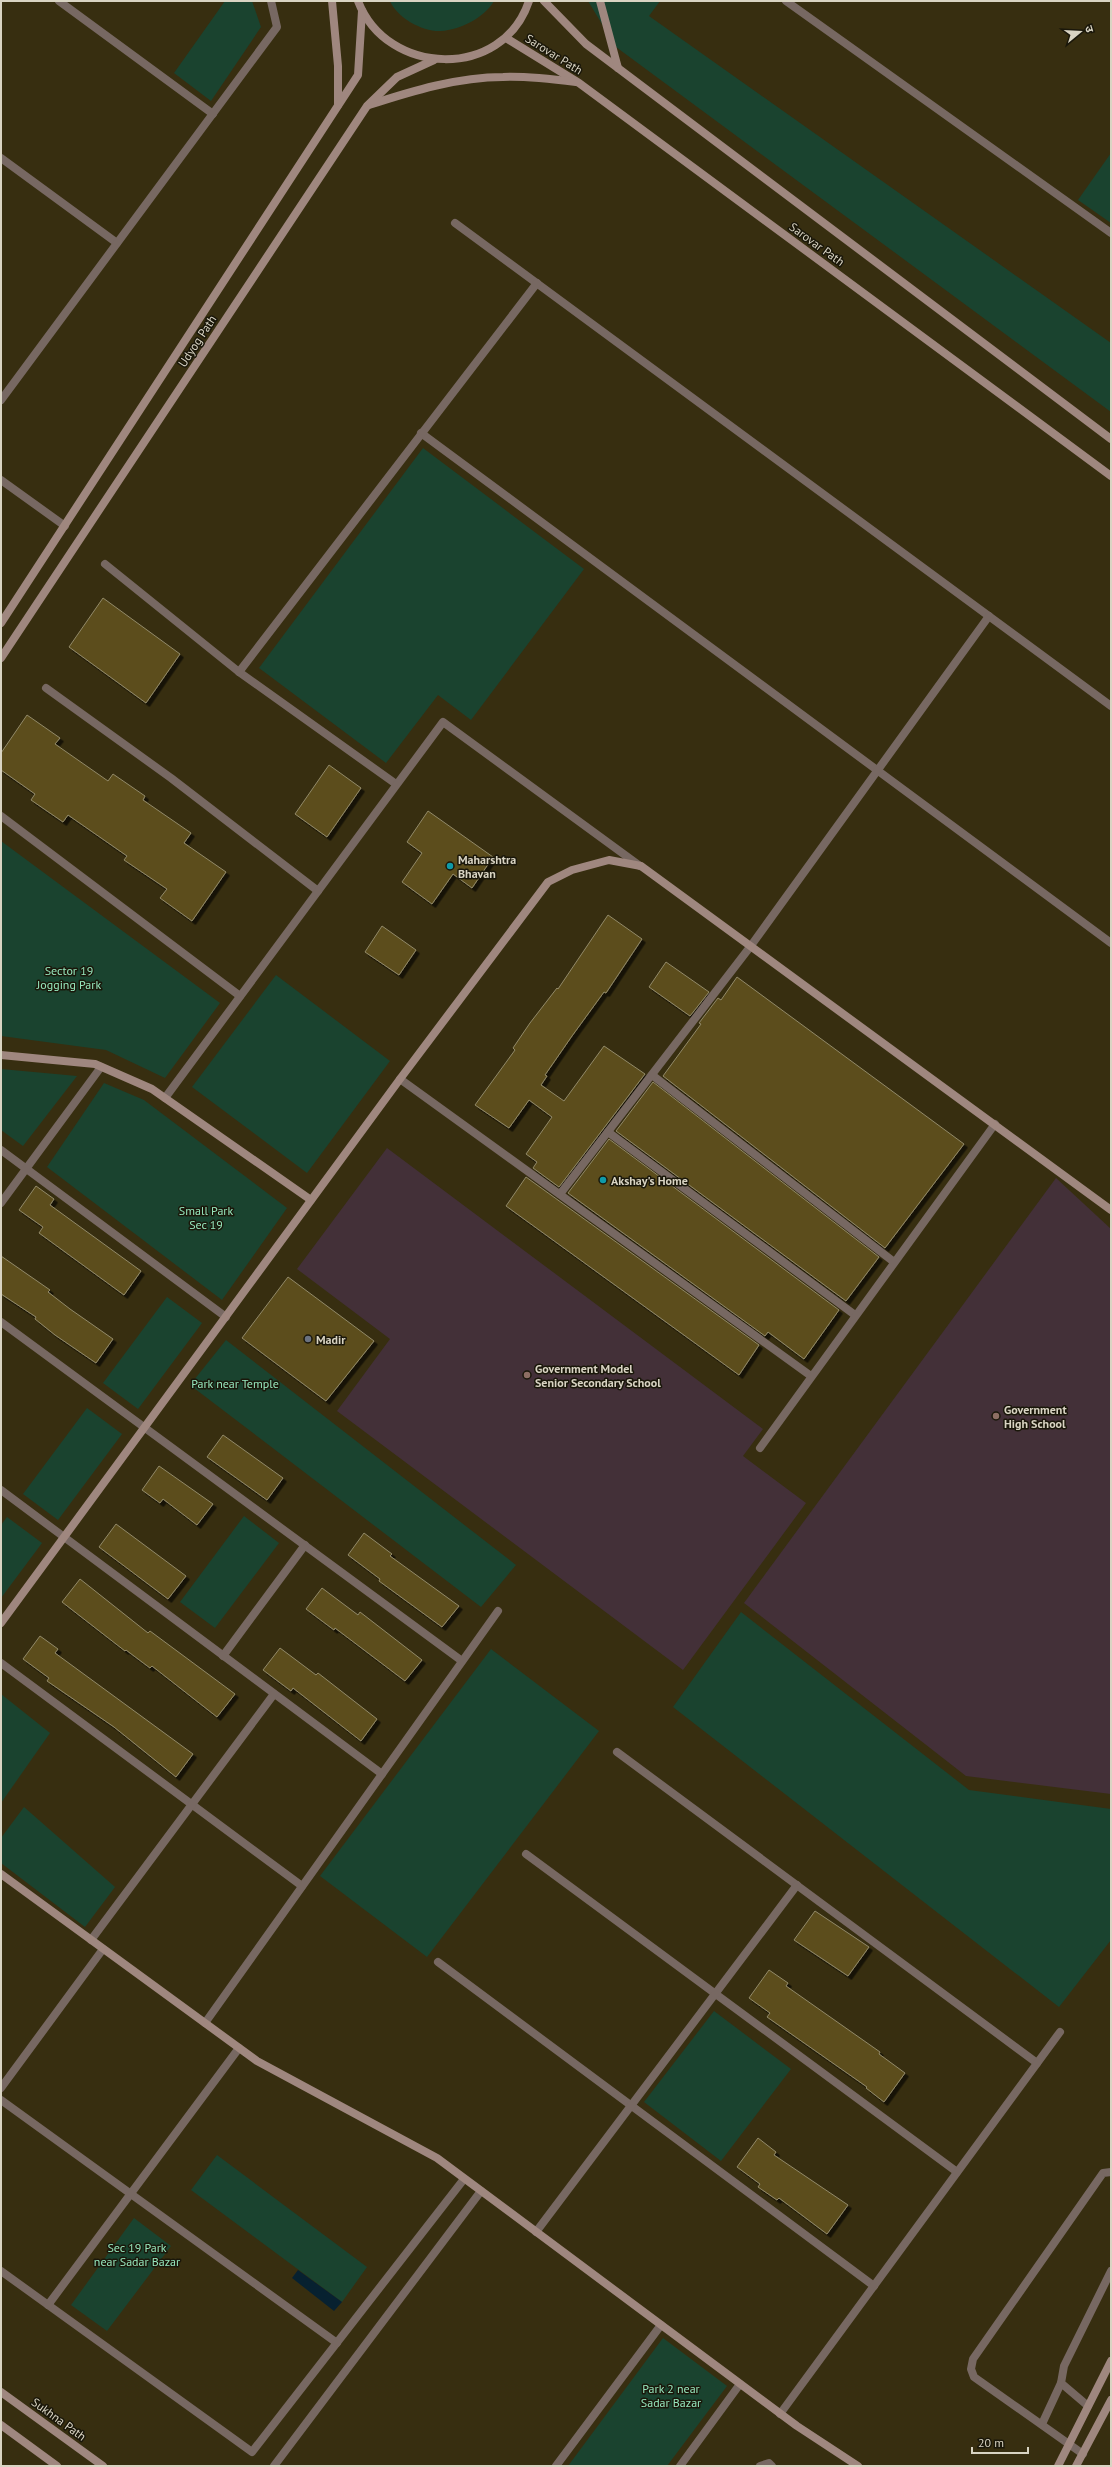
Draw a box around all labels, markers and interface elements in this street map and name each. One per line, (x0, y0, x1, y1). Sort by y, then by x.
north arrow (1060, 12, 1100, 52)
text: उ (1082, 24, 1097, 35)
street label: Sarovar Path (523, 31, 585, 77)
street label: Sarovar Path (786, 219, 848, 269)
street label: Udyog Path (175, 312, 219, 370)
place label: Maharshtra Bhavan (458, 852, 516, 881)
marker: Maharshtra Bhavan (445, 861, 455, 871)
park label: Sector 19 Jogging Park (36, 963, 101, 992)
place label: Akshay's Home (611, 1173, 688, 1188)
marker: Akshay's Home (598, 1175, 608, 1185)
park label: Small Park Sec 19 (179, 1203, 233, 1232)
place label: Madir (316, 1332, 346, 1347)
marker: Madir (303, 1334, 313, 1344)
place label: Government Model Senior Secondary School (535, 1361, 661, 1390)
marker: Government Model Senior Secondary School (522, 1370, 532, 1380)
park label: Park near Temple (191, 1376, 279, 1391)
place label: Government High School (1004, 1402, 1067, 1431)
marker: Government High School (991, 1411, 1001, 1421)
park label: Sec 19 Park near Sadar Bazar (94, 2240, 180, 2269)
park label: Park 2 near Sadar Bazar (641, 2381, 701, 2410)
street label: Sukhna Path (29, 2394, 89, 2444)
scale bar (972, 2429, 1028, 2455)
text: 20 m (978, 2435, 1004, 2450)

